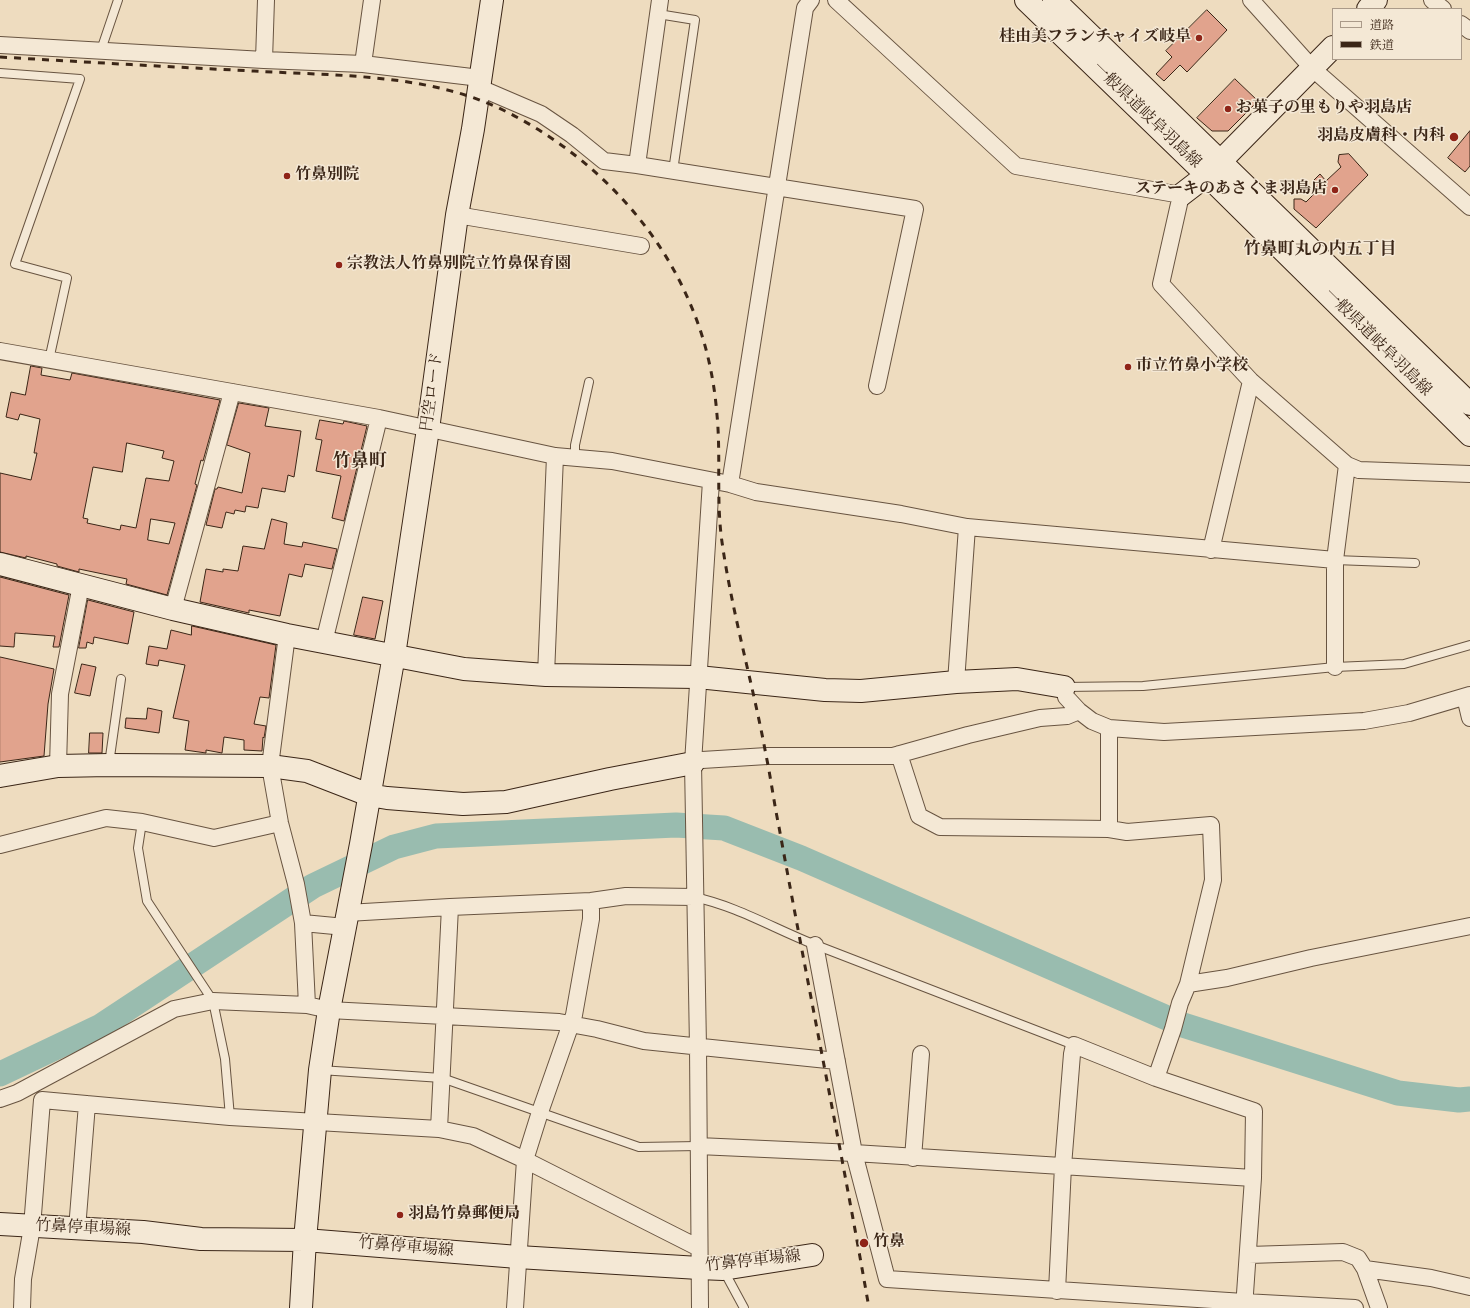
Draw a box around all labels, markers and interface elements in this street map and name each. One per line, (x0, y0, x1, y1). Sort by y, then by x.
legend (1332, 8, 1462, 60)
text: 道路 (1370, 18, 1394, 33)
place label: 桂由美フランチャイズ岐阜 (999, 28, 1191, 48)
marker: 桂由美フランチャイズ岐阜 (1194, 33, 1204, 43)
text: 鉄道 (1370, 38, 1394, 53)
street label: 一般県道岐阜羽島線 (1088, 59, 1204, 173)
place label: お菓子の里もりや羽島店 (1236, 99, 1412, 119)
marker: お菓子の里もりや羽島店 (1223, 104, 1233, 114)
place label: 羽島皮膚科・内科 (1317, 127, 1445, 147)
marker: 羽島皮膚科・内科 (1448, 131, 1460, 143)
place label: 竹鼻別院 (295, 166, 359, 186)
marker: 竹鼻別院 (282, 171, 292, 181)
place label: ステーキのあさくま羽島店 (1135, 180, 1327, 200)
marker: ステーキのあさくま羽島店 (1330, 185, 1340, 195)
district label: 竹鼻町丸の内五丁目 (1244, 241, 1396, 261)
place label: 宗教法人竹鼻別院立竹鼻保育園 (347, 255, 571, 275)
marker: 宗教法人竹鼻別院立竹鼻保育園 (334, 260, 344, 270)
street label: 一般県道岐阜羽島線 (1319, 285, 1435, 401)
street label: 円空ロード (418, 351, 448, 433)
place label: 市立竹鼻小学校 (1136, 357, 1248, 377)
marker: 市立竹鼻小学校 (1123, 362, 1133, 372)
district label: 竹鼻町 (333, 451, 387, 473)
place label: 羽島竹鼻郵便局 (408, 1205, 520, 1225)
marker: 羽島竹鼻郵便局 (395, 1210, 405, 1220)
street label: 竹鼻停車場線 (35, 1217, 131, 1241)
place label: 竹鼻 (873, 1233, 905, 1253)
street label: 竹鼻停車場線 (357, 1234, 455, 1262)
marker: 竹鼻 (858, 1237, 870, 1249)
street label: 竹鼻停車場線 (704, 1247, 802, 1277)

